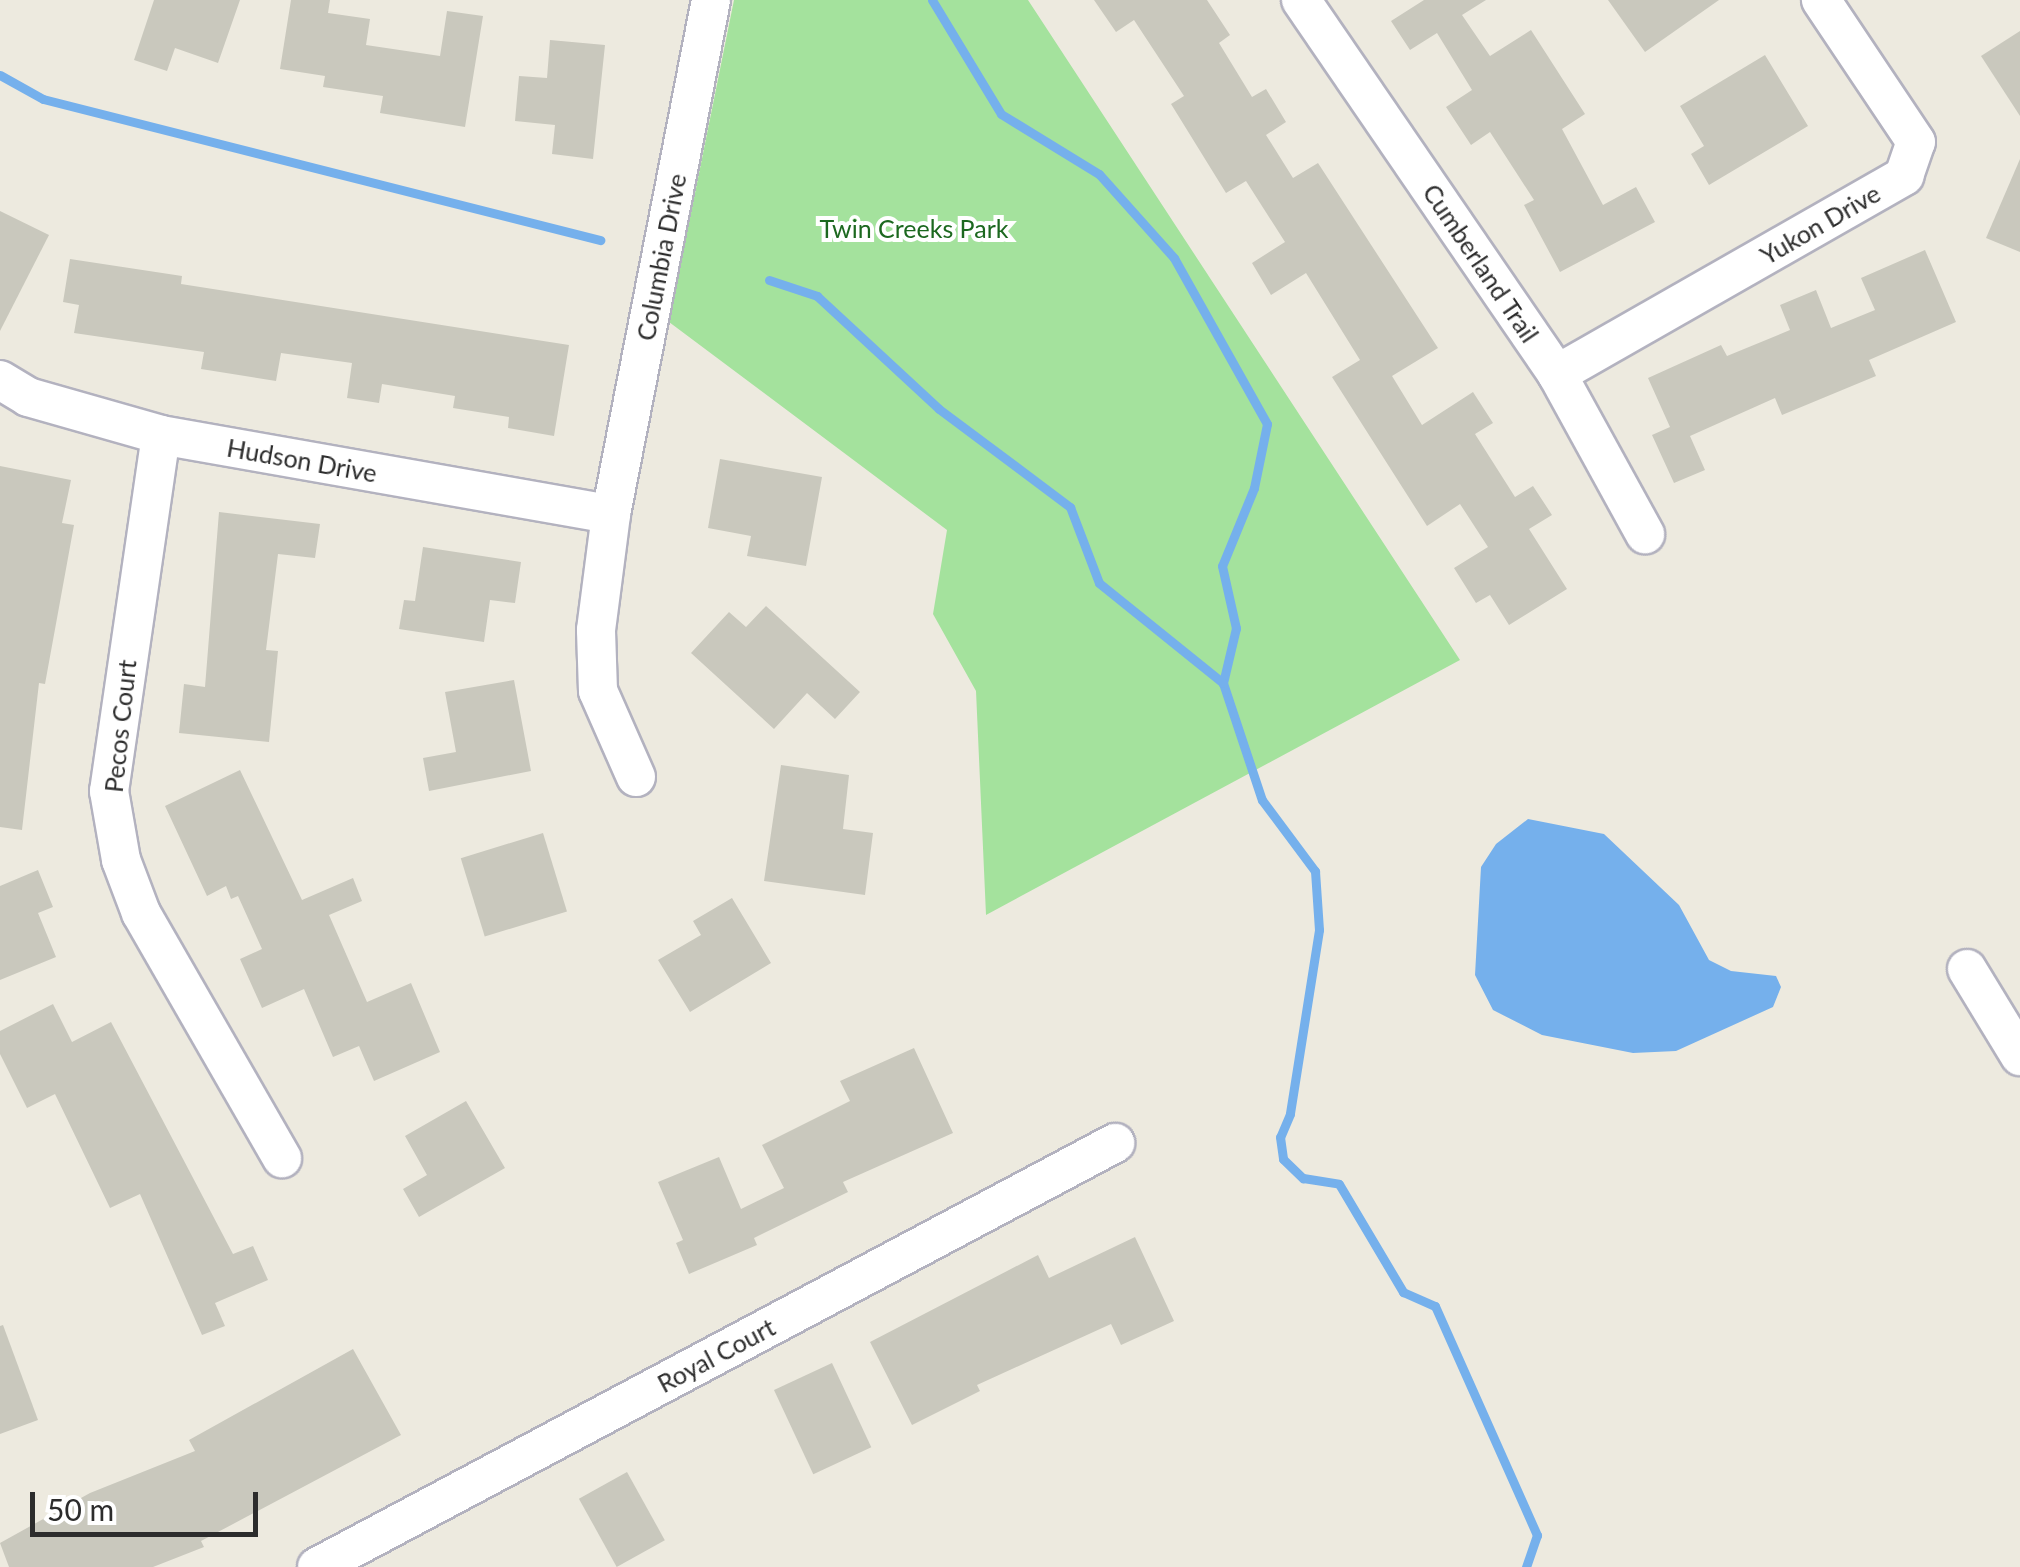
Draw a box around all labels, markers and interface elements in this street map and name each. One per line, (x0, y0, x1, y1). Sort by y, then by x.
street label: Columbia Drive (630, 171, 692, 343)
street label: Cumberland Trail (1417, 178, 1545, 348)
street label: Yukon Drive (1755, 178, 1885, 270)
park label: Twin Creeks Park (820, 213, 1008, 243)
street label: Hudson Drive (225, 432, 379, 488)
street label: Pecos Court (98, 658, 142, 794)
street label: Royal Court (652, 1312, 780, 1398)
scale bar (35, 1472, 262, 1534)
text: 50 m (47, 1491, 114, 1527)

